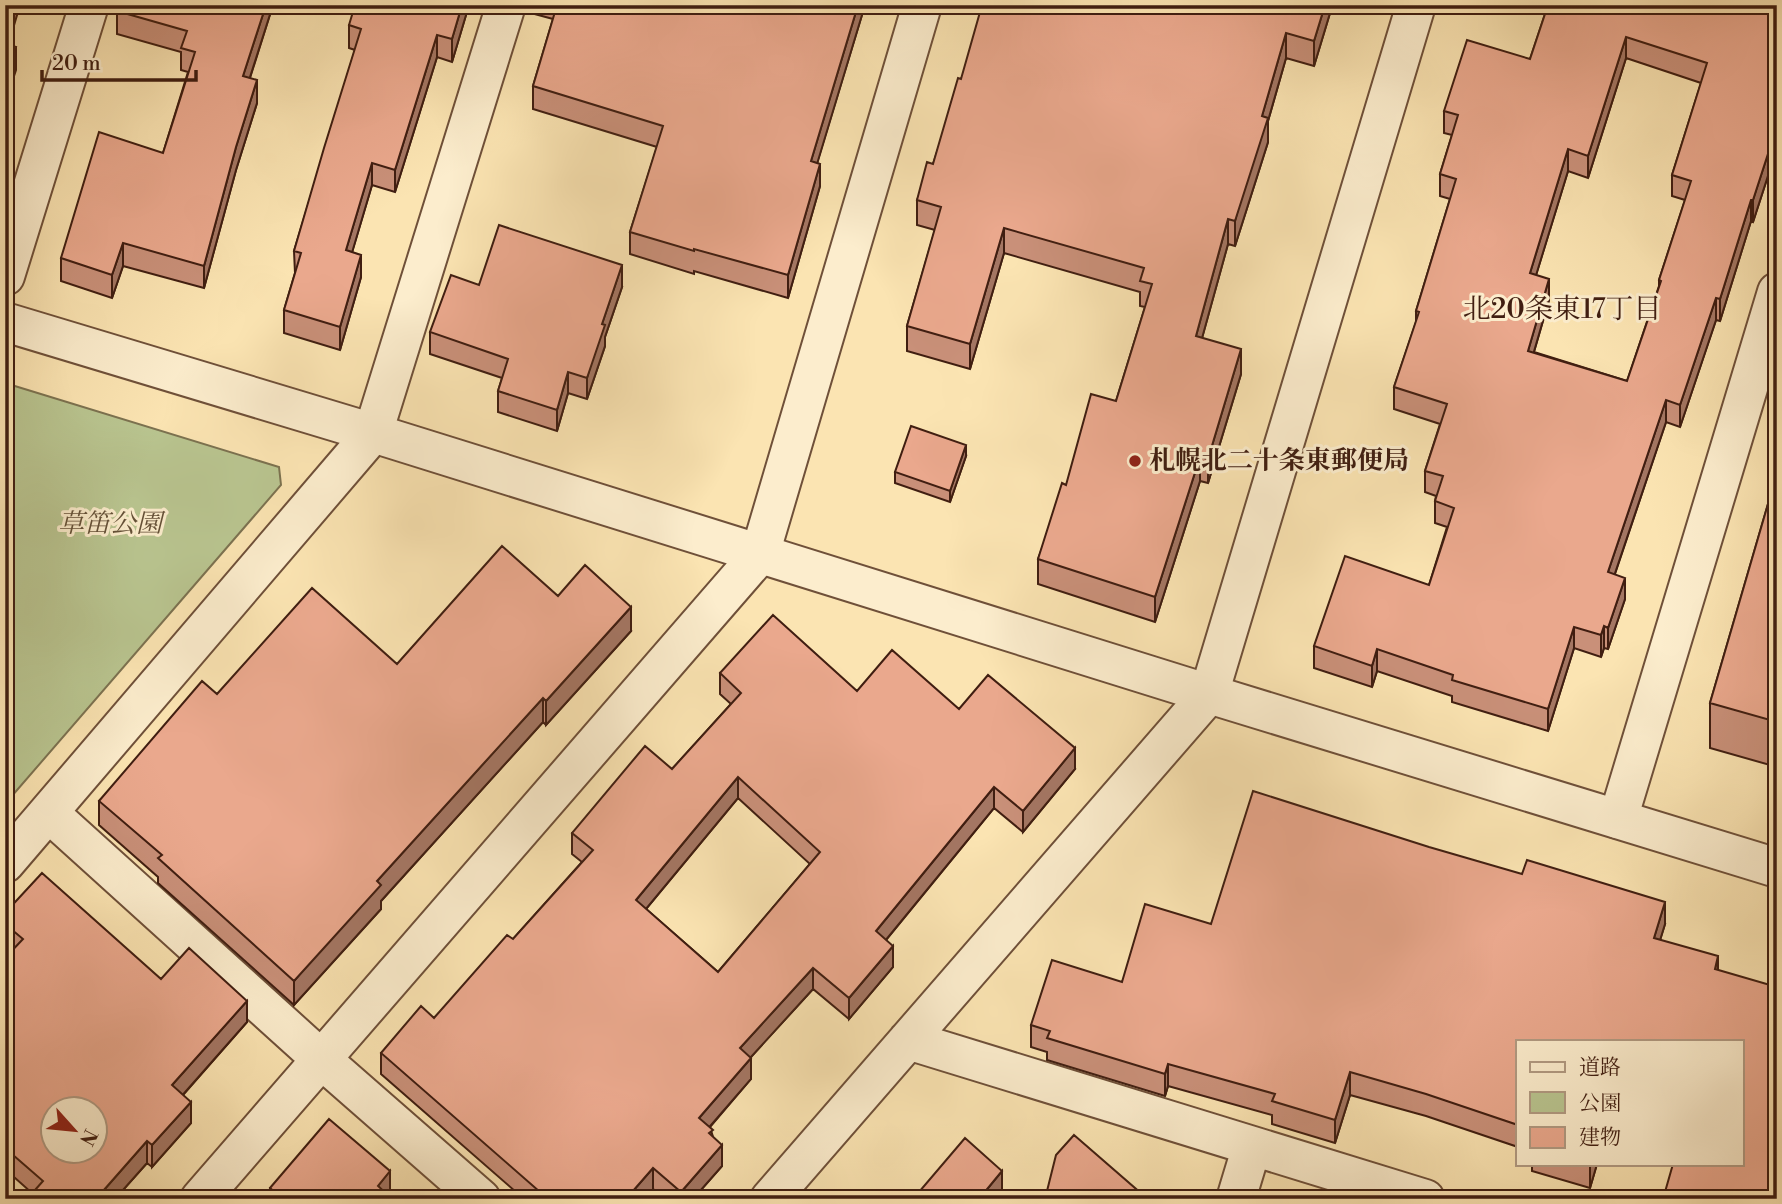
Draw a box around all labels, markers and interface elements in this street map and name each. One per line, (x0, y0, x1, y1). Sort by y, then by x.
scale bar (42, 38, 196, 82)
text: 20 m (52, 51, 101, 77)
district label: 北20条東17丁目 (1462, 292, 1662, 327)
place label: 札幌北二十条東郵便局 (1149, 445, 1409, 477)
marker: 札幌北二十条東郵便局 (1127, 453, 1143, 469)
park label: 草笛公園 (58, 508, 166, 540)
legend (1516, 1040, 1744, 1166)
text: 道路 (1579, 1055, 1621, 1081)
text: 公園 (1579, 1091, 1621, 1117)
north arrow (38, 1096, 108, 1166)
text: N (74, 1125, 102, 1149)
text: 建物 (1579, 1125, 1621, 1151)

